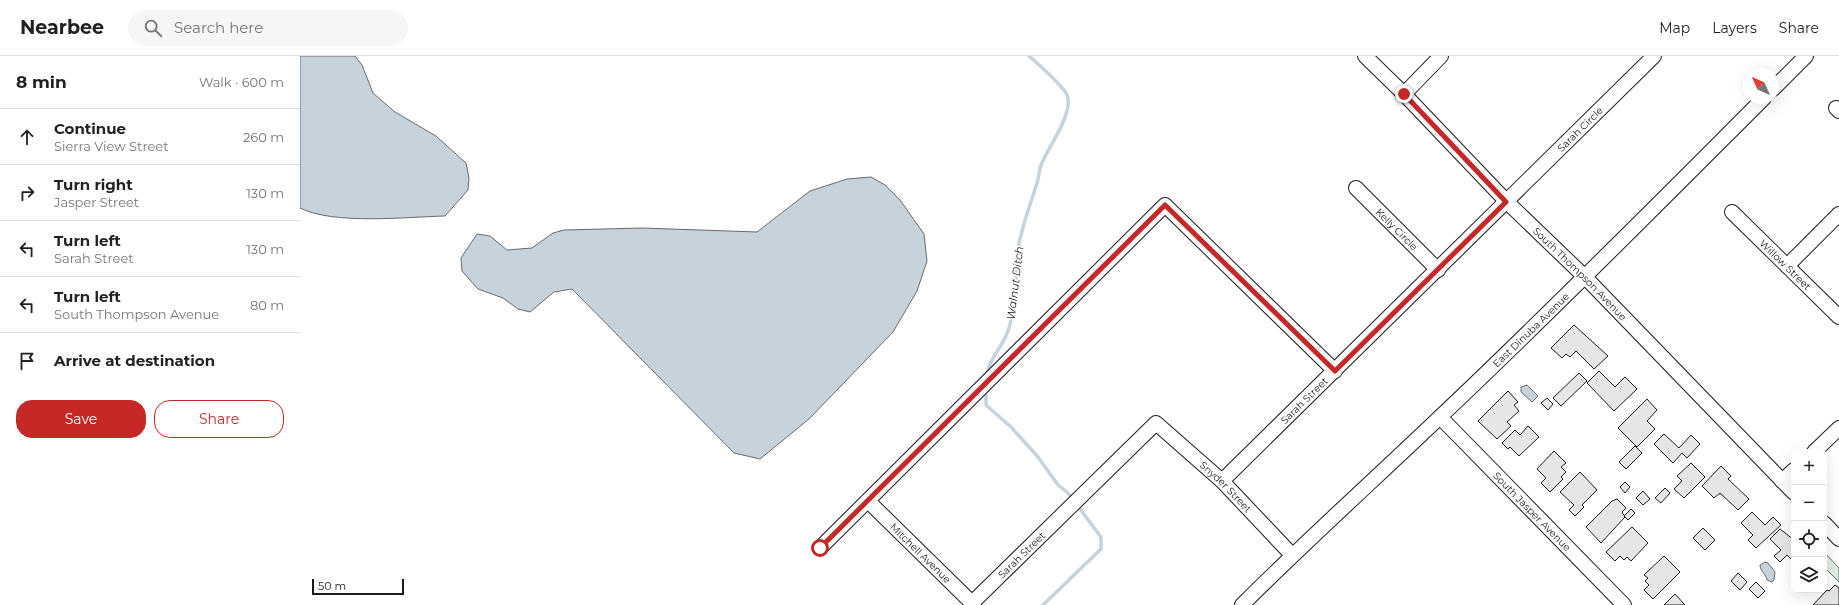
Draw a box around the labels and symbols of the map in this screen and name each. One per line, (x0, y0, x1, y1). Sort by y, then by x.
north arrow (1743, 68, 1779, 104)
route end (1395, 85, 1413, 103)
street label: Sarah Circle (1554, 104, 1605, 154)
street label: Kelly Circle (1373, 205, 1421, 253)
street label: South Thompson Avenue (1530, 224, 1630, 323)
street label: Willow Street (1757, 236, 1814, 293)
water label: Walnut Ditch (1004, 245, 1026, 321)
street label: East Dinuba Avenue (1490, 290, 1572, 370)
street label: Sarah Street (1278, 374, 1330, 426)
street label: Snyder Street (1197, 458, 1255, 515)
street label: South Jasper Avenue (1491, 469, 1574, 554)
street label: Mitchell Avenue (888, 520, 954, 586)
street label: Sarah Street (995, 529, 1048, 581)
route start (811, 539, 829, 557)
scale bar (312, 577, 404, 596)

